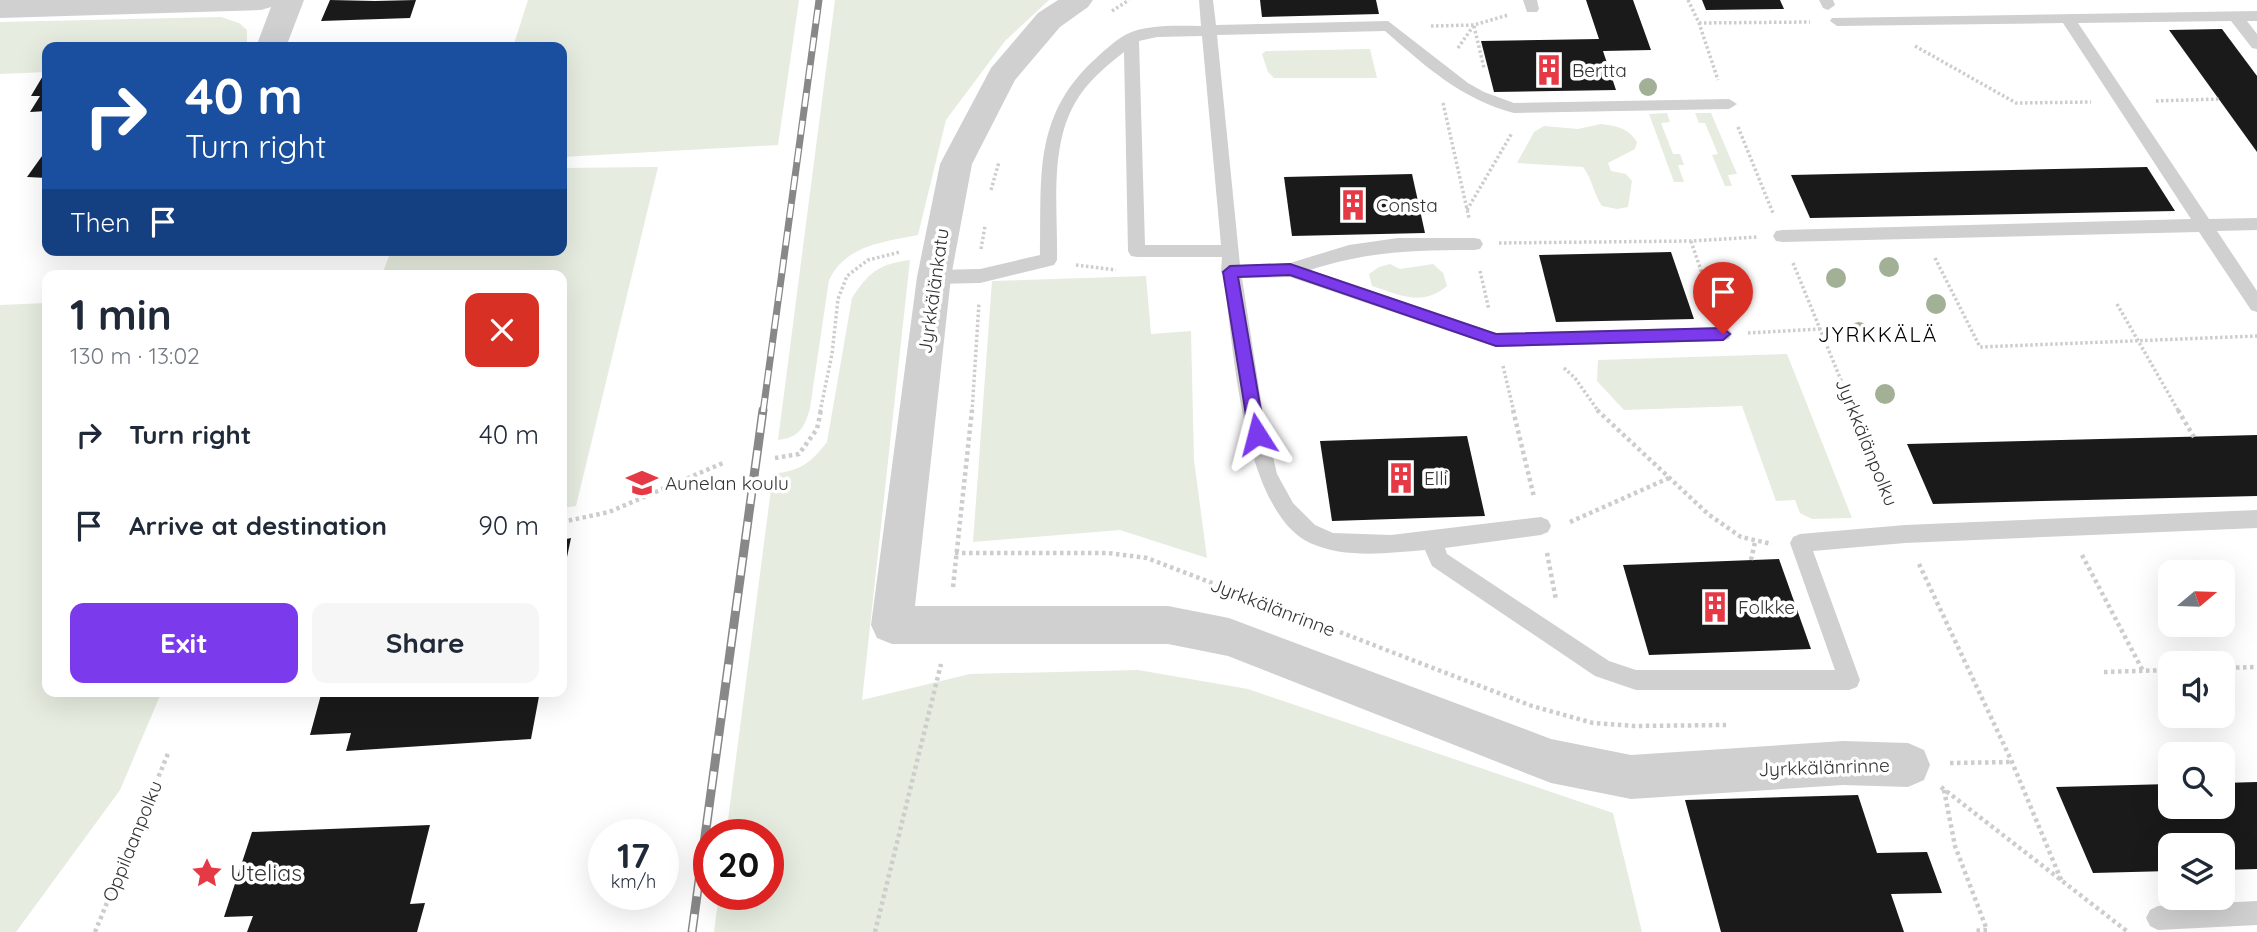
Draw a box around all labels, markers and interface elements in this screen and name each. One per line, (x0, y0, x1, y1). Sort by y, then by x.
building icon: Bertta (1532, 53, 1566, 87)
place label: Bertta (1572, 58, 1627, 82)
text: 40 m (185, 65, 303, 126)
icon: right (70, 70, 161, 161)
text: Turn right (185, 126, 326, 166)
building icon: Consta (1336, 188, 1370, 222)
place label: Consta (1376, 193, 1438, 217)
icon: arrive (144, 203, 182, 241)
text: Then (70, 206, 130, 239)
street label: Jyrkkälänkatu (912, 227, 954, 355)
pin (1693, 262, 1753, 334)
icon: arrive (1704, 273, 1742, 311)
text: 1 min (70, 288, 172, 341)
button: close (465, 293, 539, 367)
district label: JYRKKÄLÄ (1818, 321, 1938, 347)
text: 130 m · 13:02 (70, 341, 200, 370)
street label: Jyrkkälänpolku (1830, 375, 1904, 509)
position arrow (1220, 397, 1294, 471)
icon: right (70, 416, 108, 454)
text: Turn right (129, 418, 251, 451)
text: 40 m (479, 418, 539, 451)
building icon: Elli (1384, 461, 1418, 495)
school or university icon: Aunelan koulu (625, 466, 659, 500)
place label: Elli (1424, 466, 1448, 490)
place label: Aunelan koulu (665, 471, 789, 495)
icon: arrive (70, 507, 108, 545)
text: Arrive at destination (129, 509, 387, 542)
text: 90 m (478, 509, 539, 542)
north arrow (2158, 560, 2235, 637)
map controls (2158, 560, 2235, 910)
street label: Jyrkkälänrinne (1207, 572, 1339, 642)
building icon: Folkke (1698, 590, 1732, 624)
place label: Folkke (1738, 595, 1795, 619)
button: Exit (70, 603, 298, 683)
button: Share (312, 603, 539, 683)
button: sound (2158, 651, 2235, 728)
button: search (2158, 742, 2235, 819)
street label: Jyrkkälänrinne (1758, 753, 1890, 781)
street label: Oppilaanpolku (97, 777, 167, 905)
speed limit sign: 20 (693, 819, 784, 910)
text: 17 (617, 833, 650, 877)
button: layers (2158, 833, 2235, 910)
place icon: Utelias (190, 856, 224, 890)
place label: Utelias (230, 858, 302, 887)
text: km/h (611, 870, 656, 893)

